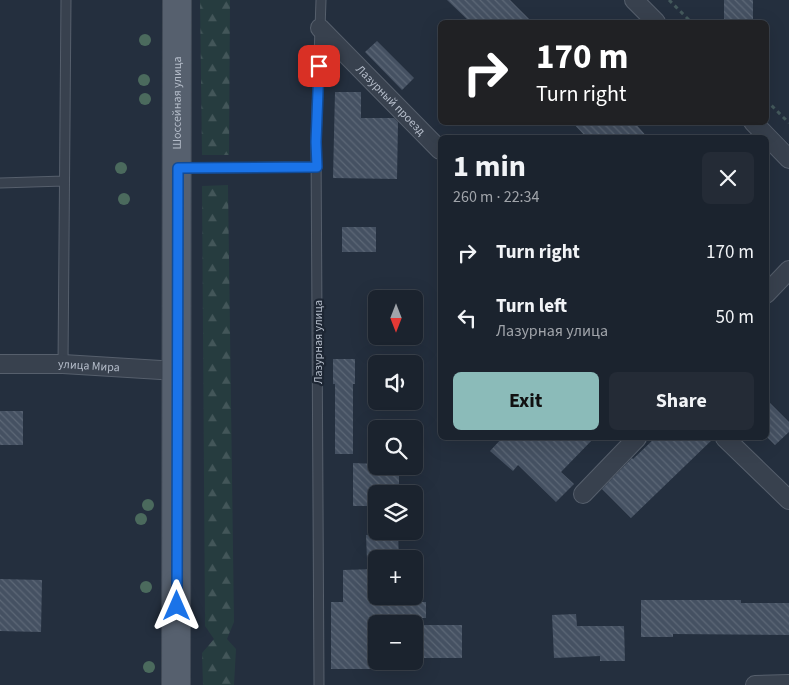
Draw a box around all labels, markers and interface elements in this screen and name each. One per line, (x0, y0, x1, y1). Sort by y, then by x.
text: 170 m (536, 32, 628, 82)
icon: right (453, 40, 518, 105)
pin (298, 45, 340, 87)
icon: arrive (305, 52, 333, 80)
street label: Шоссейная улица (168, 56, 185, 150)
street label: Лазурный проезд (352, 61, 430, 140)
text: Turn right (536, 78, 626, 110)
text: 1 min (453, 145, 526, 188)
button: close (702, 152, 754, 204)
text: 260 m · 22:34 (453, 186, 540, 208)
icon: right (453, 239, 481, 267)
text: Turn right (496, 239, 580, 266)
text: 170 m (706, 239, 754, 266)
north arrow (368, 290, 422, 345)
map controls (368, 290, 423, 670)
text: Turn left (496, 293, 567, 320)
street label: Лазурная улица (310, 300, 327, 384)
icon: left (453, 304, 481, 332)
text: 50 m (716, 304, 754, 331)
text: Лазурная улица (496, 320, 608, 342)
button: sound (368, 355, 423, 410)
street label: улица Мира (58, 356, 120, 376)
button: Exit (453, 372, 599, 430)
button: Share (609, 372, 754, 430)
button: search (368, 420, 423, 475)
button: layers (368, 485, 423, 540)
button: + (368, 550, 423, 605)
position arrow (150, 579, 202, 631)
button: − (368, 615, 423, 670)

